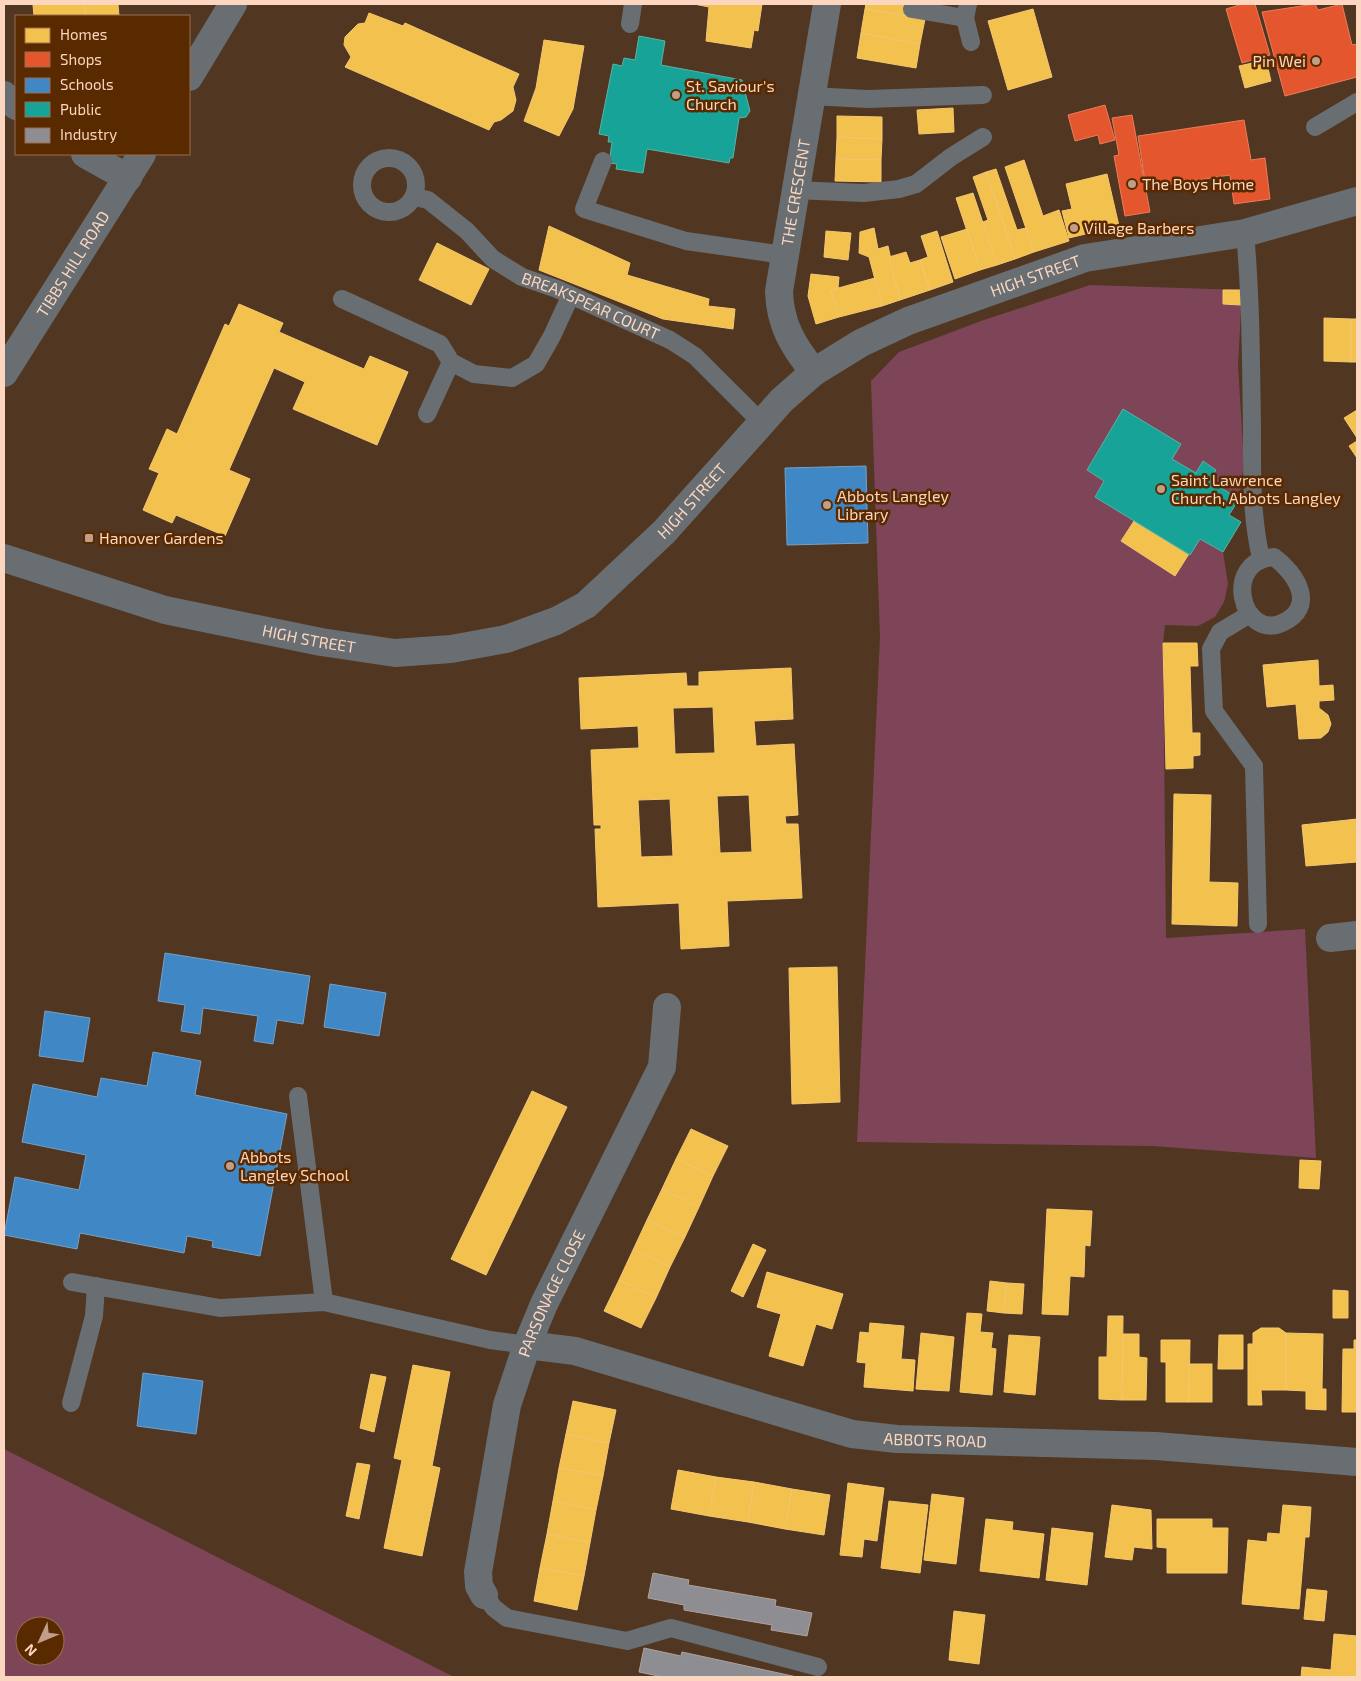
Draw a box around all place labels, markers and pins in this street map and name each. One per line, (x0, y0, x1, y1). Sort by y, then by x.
place label: Pin Wei (1252, 51, 1306, 70)
marker: Pin Wei (1310, 55, 1322, 67)
place label: St. Saviour's Church (686, 76, 775, 113)
marker: St. Saviour's Church (670, 89, 682, 101)
place label: The Boys Home (1142, 174, 1254, 193)
marker: The Boys Home (1126, 178, 1138, 190)
place label: Village Barbers (1084, 218, 1194, 237)
marker: Village Barbers (1068, 222, 1080, 234)
place label: Saint Lawrence Church, Abbots Langley (1171, 470, 1341, 507)
marker: Saint Lawrence Church, Abbots Langley (1155, 483, 1167, 495)
place label: Abbots Langley Library (837, 486, 950, 523)
marker: Abbots Langley Library (821, 499, 833, 511)
place label: Hanover Gardens (99, 528, 224, 547)
marker: Hanover Gardens (83, 532, 95, 544)
place label: Abbots Langley School (240, 1147, 349, 1184)
marker: Abbots Langley School (224, 1160, 236, 1172)

